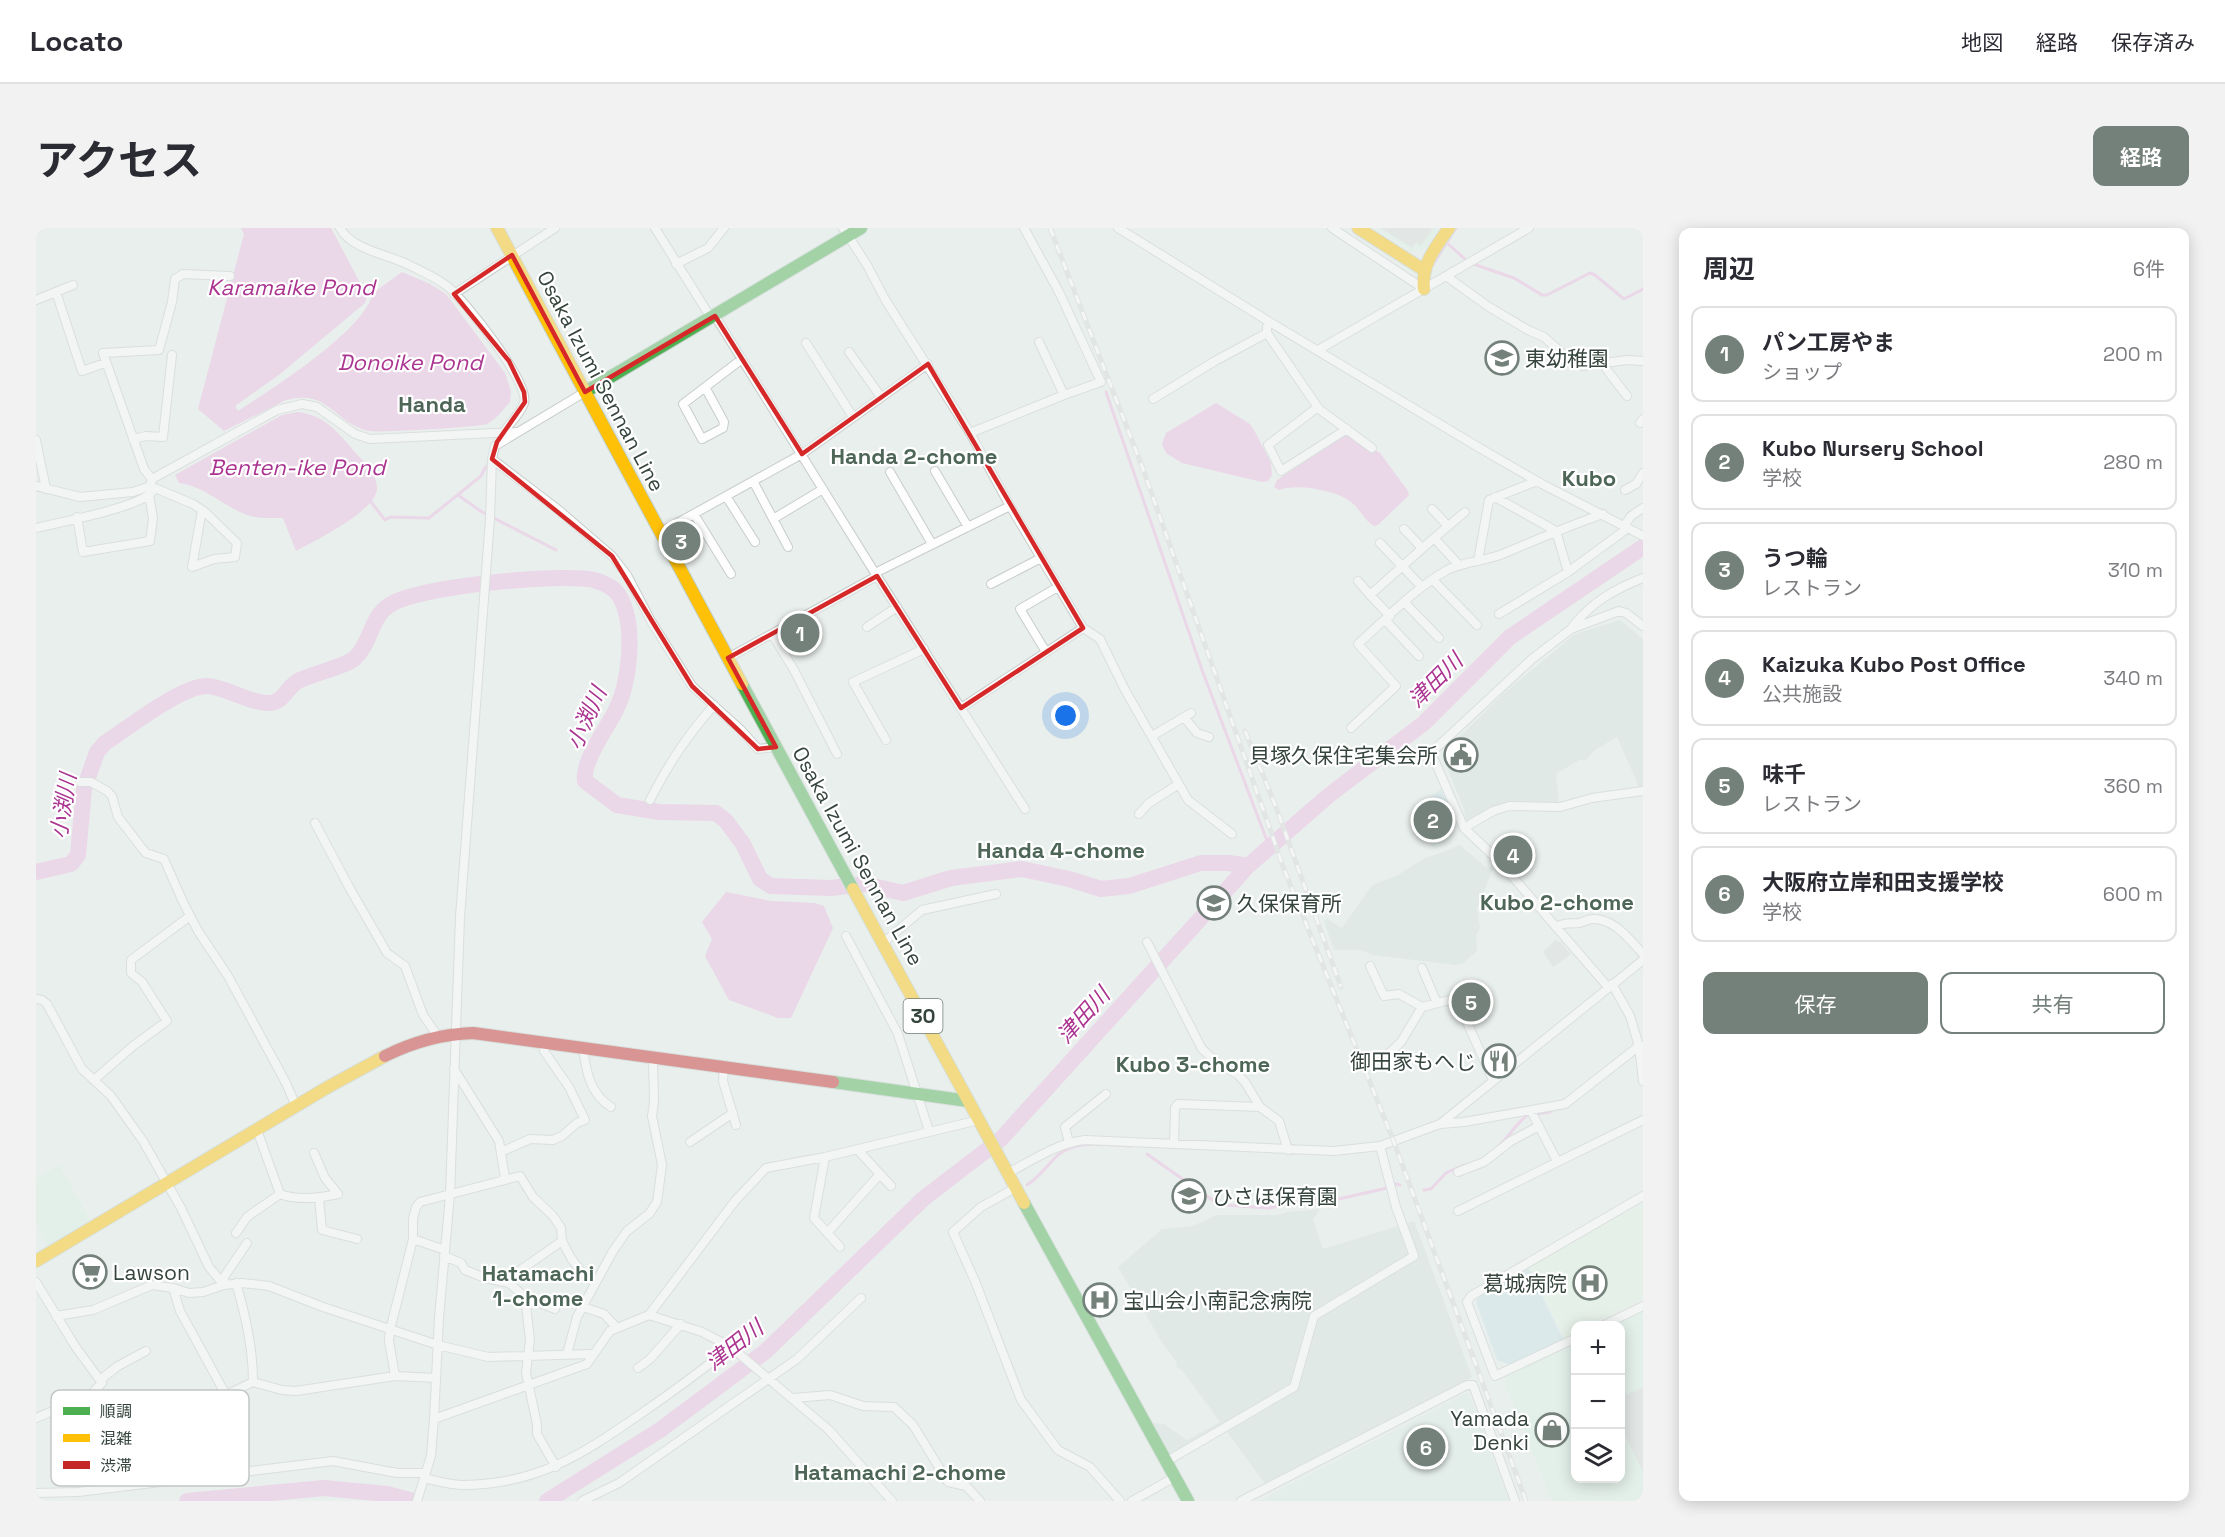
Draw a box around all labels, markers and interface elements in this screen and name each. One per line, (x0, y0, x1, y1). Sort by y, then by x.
text: Locato (30, 23, 123, 59)
text: 地図 (1961, 29, 2003, 56)
text: 経路 (2036, 29, 2078, 56)
text: 保存済み (2111, 29, 2195, 56)
button: 経路 (2093, 126, 2189, 186)
text: アクセス (36, 134, 202, 187)
text: 周辺 (1703, 252, 1755, 286)
text: 6件 (2133, 256, 2165, 282)
street label: Osaka Izumi Sennan Line (531, 266, 671, 496)
water label: Karamaike Pond (207, 273, 378, 301)
text: パン工房やま (1762, 328, 1895, 356)
school or university icon: 東幼稚園 (1484, 340, 1520, 376)
text: 1 (1720, 341, 1729, 367)
text: 200 m (2103, 341, 2163, 367)
place label: 東幼稚園 (1525, 345, 1609, 372)
water label: Donoike Pond (338, 348, 485, 376)
text: ショップ (1762, 359, 1842, 385)
district label: Handa (398, 390, 466, 418)
text: Kubo Nursery School (1762, 434, 1984, 462)
district label: Handa 2-chome (830, 442, 998, 470)
text: 2 (1719, 449, 1730, 475)
text: 280 m (2103, 449, 2163, 475)
water label: Benten-ike Pond (209, 453, 388, 481)
district label: Kubo (1562, 464, 1616, 492)
text: 学校 (1762, 465, 1802, 491)
pin: 3 (662, 518, 700, 564)
text: うつ輪 (1762, 544, 1828, 572)
text: 3 (1718, 557, 1731, 583)
text: 310 m (2108, 557, 2163, 583)
text: レストラン (1762, 575, 1862, 601)
pin: 1 (780, 610, 819, 656)
water label: 津田川 (1402, 645, 1470, 713)
text: Kaizuka Kubo Post Office (1762, 650, 2026, 678)
text: 4 (1718, 665, 1731, 691)
text: 340 m (2103, 665, 2163, 691)
water label: 小渕川 (560, 680, 613, 754)
text: 公共施設 (1762, 681, 1842, 707)
your location (1051, 701, 1080, 730)
public building icon: 貝塚久保住宅集会所 (1443, 737, 1479, 773)
street label: Osaka Izumi Sennan Line (786, 742, 930, 970)
place label: 貝塚久保住宅集会所 (1249, 742, 1438, 769)
text: 味千 (1762, 760, 1806, 788)
water label: 小渕川 (44, 769, 82, 841)
text: 5 (1719, 773, 1731, 799)
text: 360 m (2104, 773, 2163, 799)
text: レストラン (1762, 791, 1862, 817)
pin: 2 (1414, 798, 1452, 842)
pin: 4 (1494, 832, 1532, 878)
district label: Handa 4-chome (977, 836, 1145, 864)
text: 大阪府立岸和田支援学校 (1762, 868, 2004, 896)
text: 6 (1718, 881, 1731, 907)
text: 600 m (2103, 881, 2163, 907)
school or university icon: 久保保育所 (1196, 885, 1232, 921)
district label: Kubo 2-chome (1480, 888, 1634, 916)
place label: 久保保育所 (1237, 890, 1342, 917)
text: 学校 (1762, 899, 1802, 925)
button: 保存 (1703, 972, 1928, 1034)
button: 共有 (1940, 972, 2165, 1034)
water label: 津田川 (1051, 980, 1117, 1049)
pin: 5 (1452, 980, 1490, 1024)
road number: 30 (904, 999, 942, 1033)
restaurant icon: 御田家もへじ (1481, 1043, 1517, 1079)
place label: 御田家もへじ (1350, 1048, 1476, 1075)
district label: Kubo 3-chome (1116, 1050, 1270, 1078)
school or university icon: ひさほ保育園 (1171, 1178, 1207, 1214)
place label: ひさほ保育園 (1212, 1183, 1338, 1210)
supermarket icon: Lawson (72, 1254, 108, 1290)
place label: Lawson (113, 1259, 190, 1286)
district label: Hatamachi 1-chome (482, 1259, 594, 1312)
hospital icon: 葛城病院 (1572, 1265, 1608, 1301)
place label: 葛城病院 (1483, 1270, 1567, 1297)
hospital icon: 宝山会小南記念病院 (1082, 1282, 1118, 1318)
place label: 宝山会小南記念病院 (1123, 1287, 1312, 1314)
water label: 津田川 (699, 1312, 770, 1376)
map controls (1571, 1321, 1625, 1483)
button: + (1571, 1321, 1625, 1375)
button: − (1571, 1375, 1625, 1429)
legend (51, 1390, 249, 1486)
text: 順調 (100, 1401, 132, 1422)
place label: Yamada Denki (1450, 1405, 1529, 1456)
shop icon: Yamada Denki (1534, 1412, 1570, 1448)
pin: 6 (1406, 1424, 1446, 1470)
text: 混雑 (100, 1428, 132, 1449)
button: layers (1571, 1429, 1625, 1483)
text: 渋滞 (100, 1455, 132, 1476)
district label: Hatamachi 2-chome (794, 1458, 1006, 1486)

